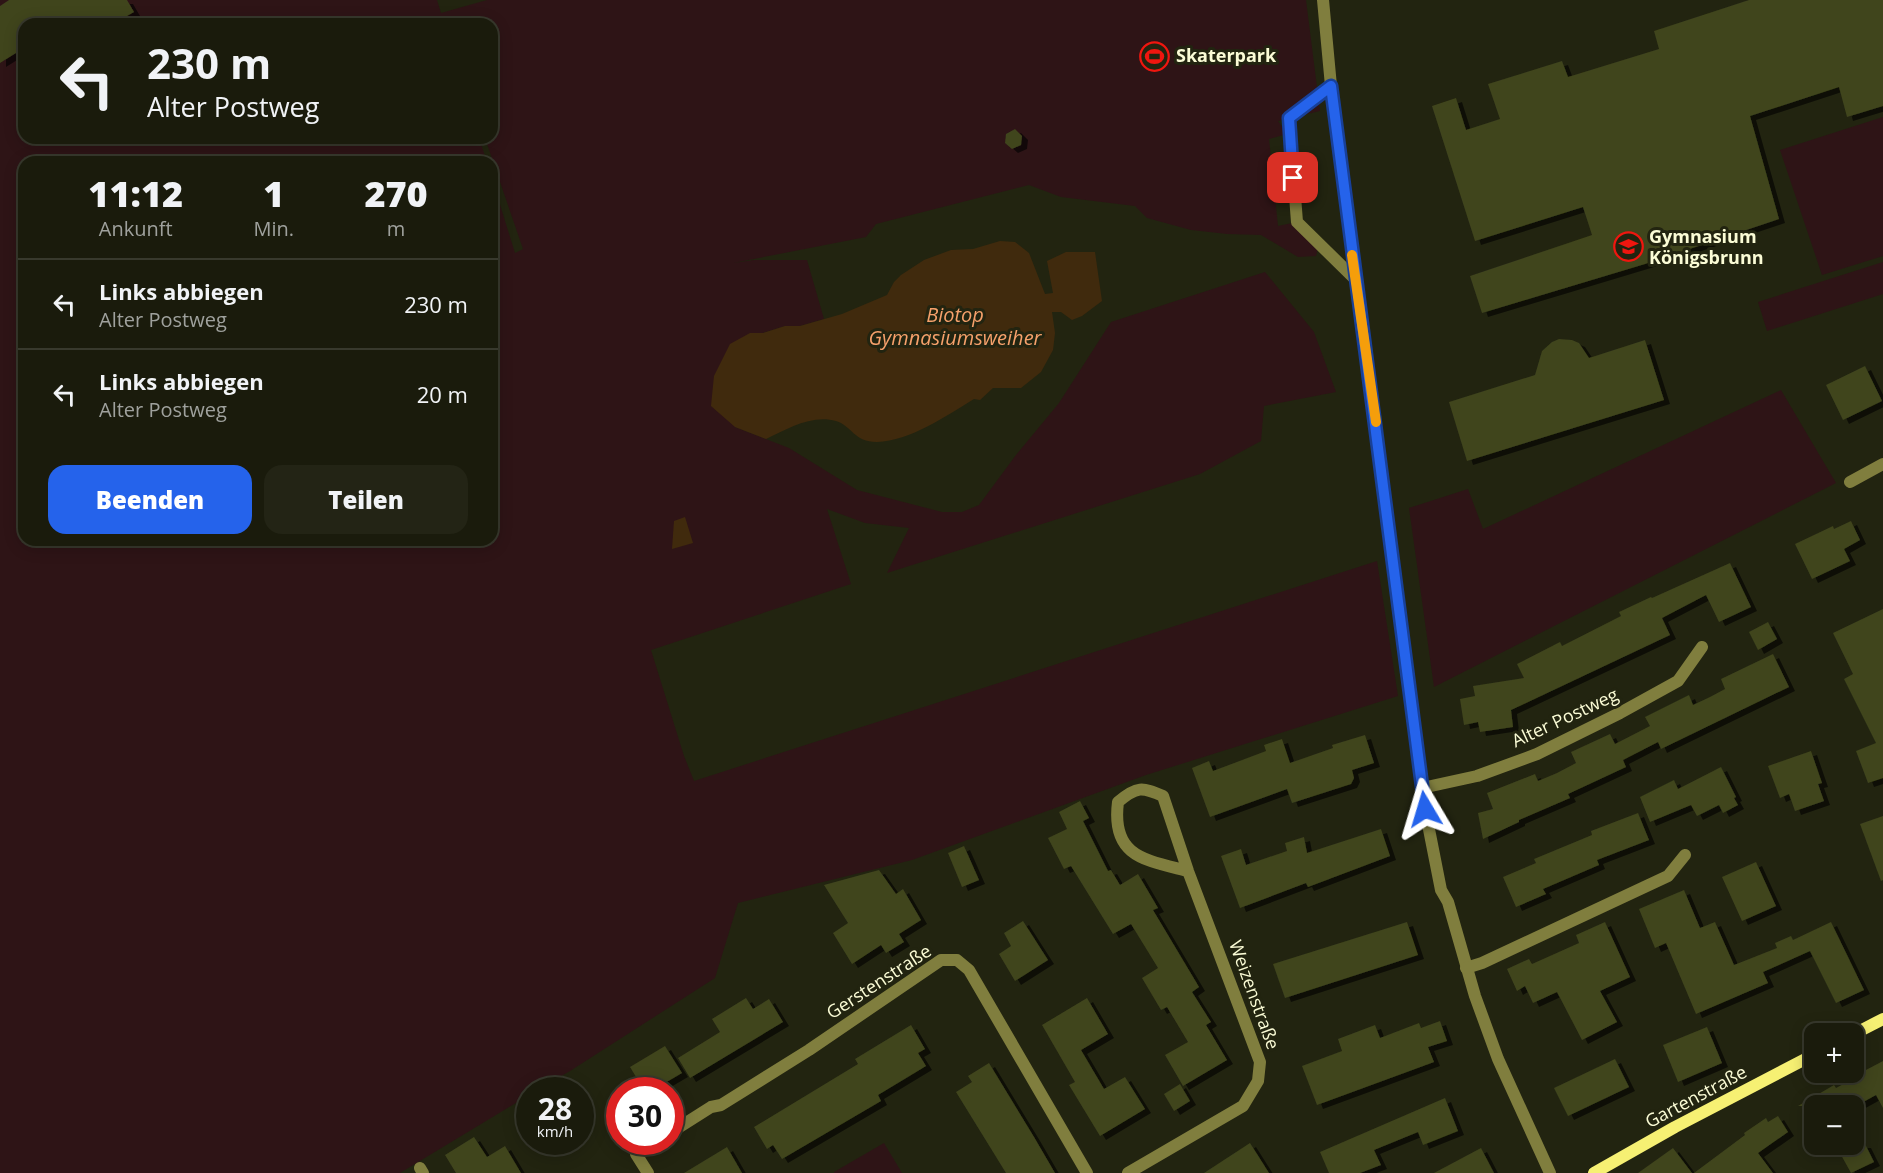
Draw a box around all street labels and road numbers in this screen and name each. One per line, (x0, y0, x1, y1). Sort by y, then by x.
street label: Alter Postweg (1507, 682, 1622, 752)
street label: Weizenstraße (1224, 937, 1286, 1053)
street label: Gerstenstraße (821, 938, 935, 1024)
street label: Gartenstraße (1641, 1059, 1750, 1133)

